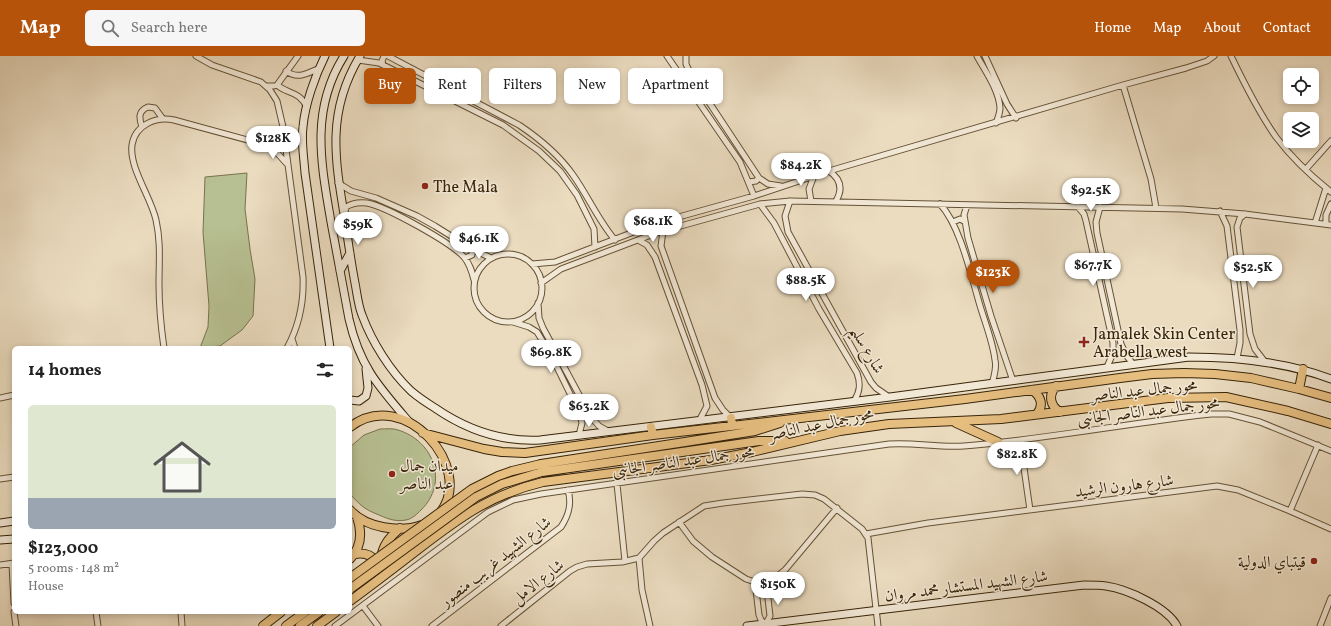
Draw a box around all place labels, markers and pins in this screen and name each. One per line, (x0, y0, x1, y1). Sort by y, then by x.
pin: $128K (245, 126, 301, 160)
pin: $84.2K (768, 153, 834, 187)
place label: The Mala (433, 177, 498, 199)
pin: $92.5K (1058, 178, 1124, 212)
marker: The Mala (420, 181, 430, 191)
pin: $68.1K (620, 209, 686, 243)
pin: $59K (334, 212, 382, 246)
pin: $46.1K (446, 226, 512, 260)
pin: $67.7K (1060, 253, 1126, 287)
pin: $52.5K (1220, 255, 1286, 289)
pin: $123K (965, 260, 1021, 294)
pin: $88.5K (773, 268, 839, 302)
place label: Jamalek Skin Center Arabella west (1093, 324, 1235, 364)
marker: Jamalek Skin Center Arabella west (1078, 336, 1090, 348)
pin: $69.8K (518, 340, 584, 374)
pin: $63.2K (556, 394, 622, 428)
pin: $82.8K (984, 442, 1050, 476)
place label: ميدان جمال عبد الناصر (398, 456, 458, 496)
marker: ميدان جمال عبد الناصر (387, 469, 397, 479)
place label: قيتباي الدولية (1238, 552, 1306, 574)
marker: قيتباي الدولية (1309, 556, 1319, 566)
pin: $150K (750, 572, 806, 606)

